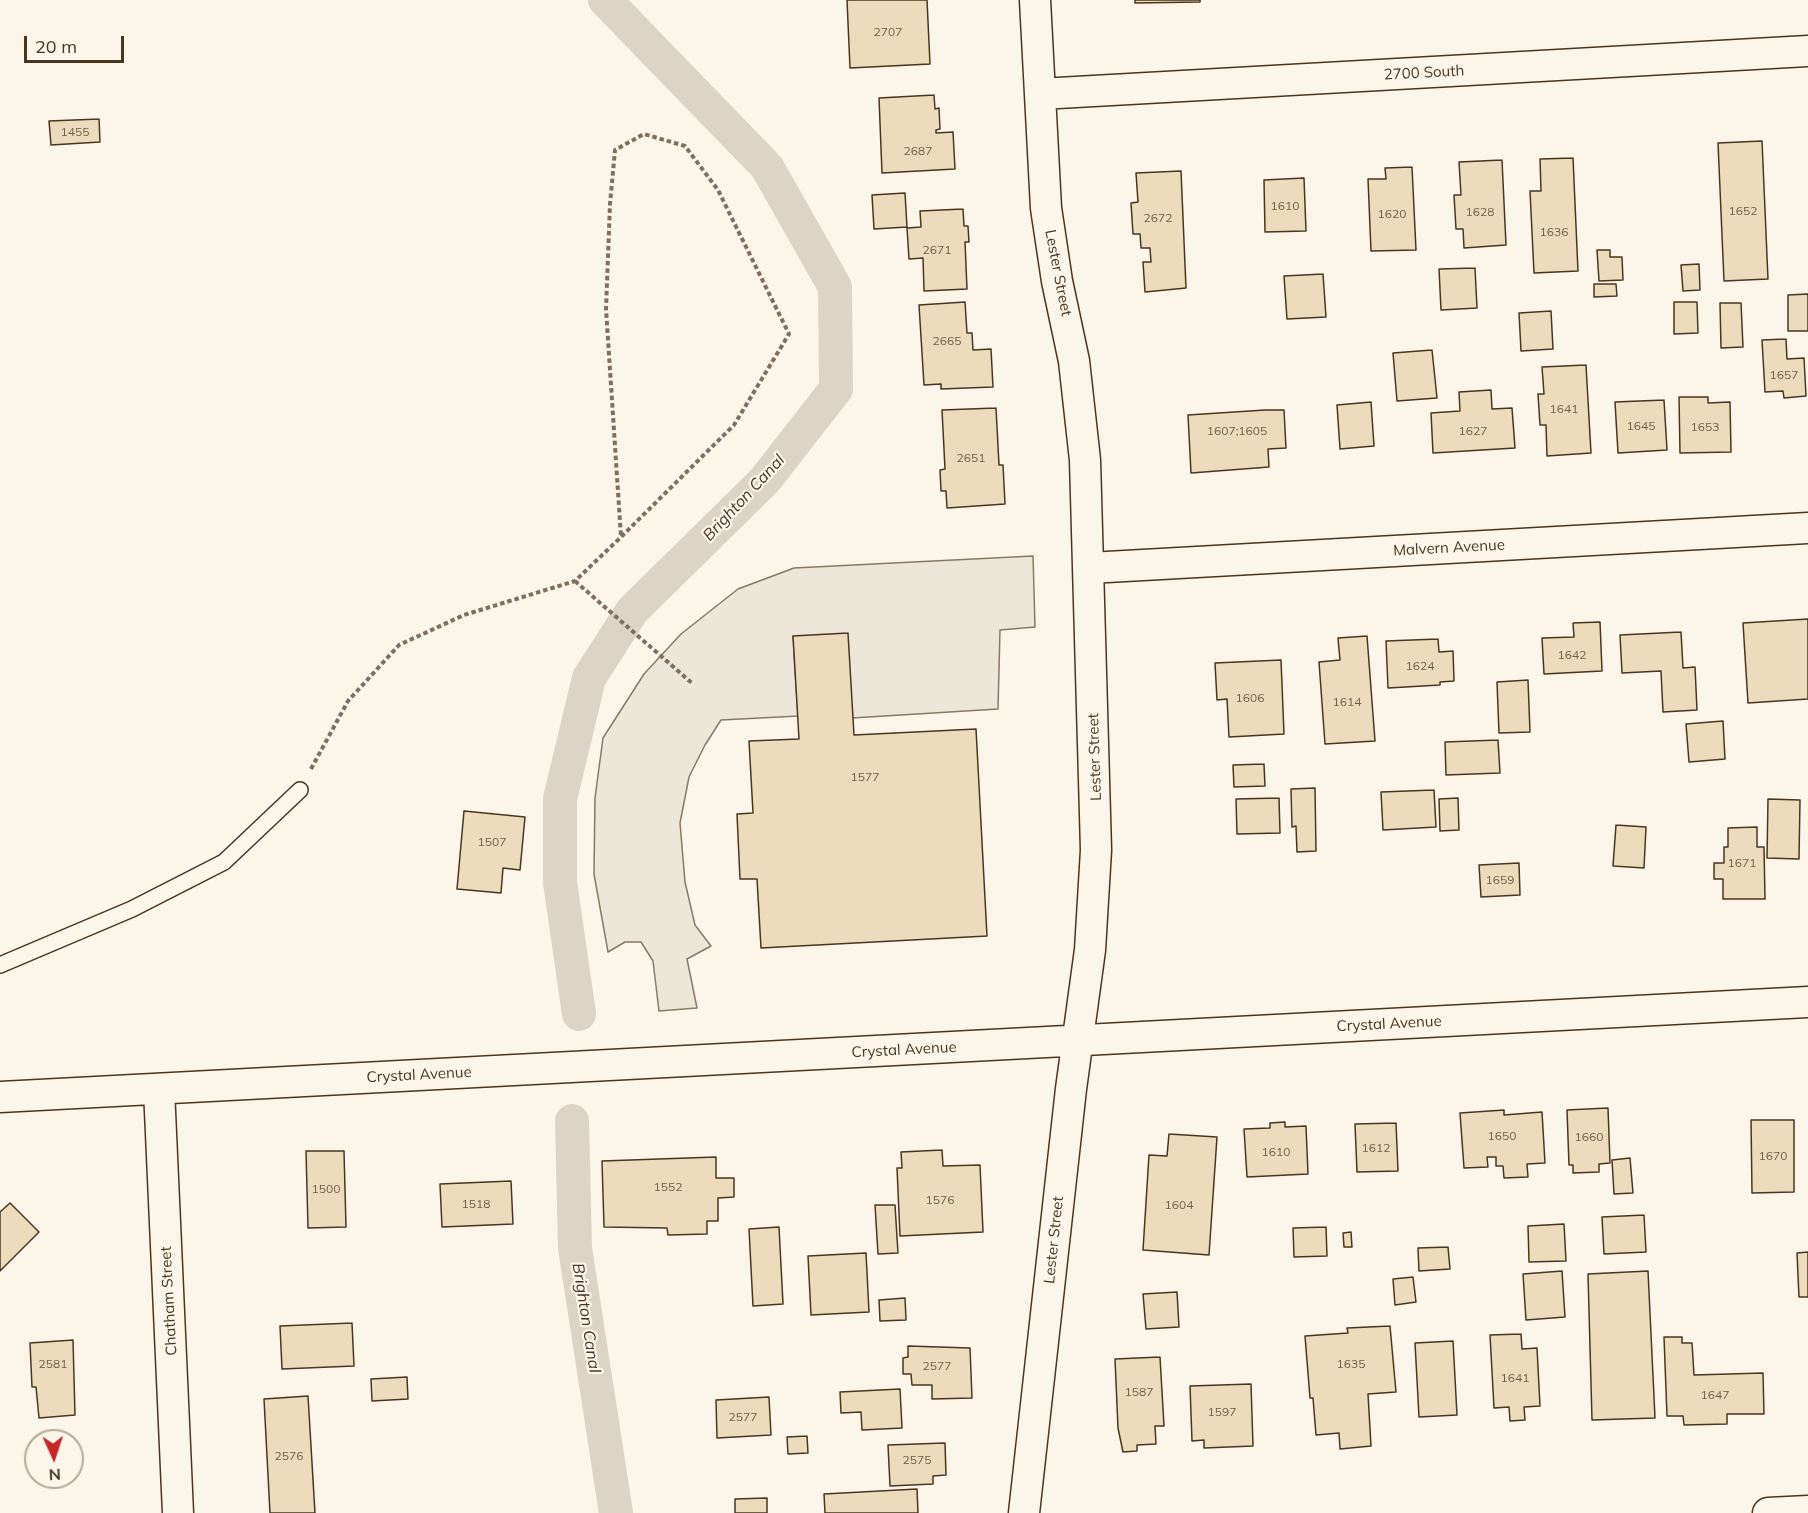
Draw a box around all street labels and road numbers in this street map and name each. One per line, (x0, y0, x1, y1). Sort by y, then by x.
street label: 2700 South (1383, 62, 1465, 84)
street label: Lester Street (1041, 228, 1075, 318)
street label: Malvern Avenue (1393, 536, 1505, 560)
street label: Lester Street (1084, 713, 1106, 801)
street label: Crystal Avenue (1336, 1012, 1442, 1036)
street label: Crystal Avenue (851, 1038, 957, 1062)
street label: Crystal Avenue (366, 1063, 472, 1087)
street label: Lester Street (1040, 1195, 1068, 1285)
street label: Chatham Street (157, 1246, 181, 1356)

